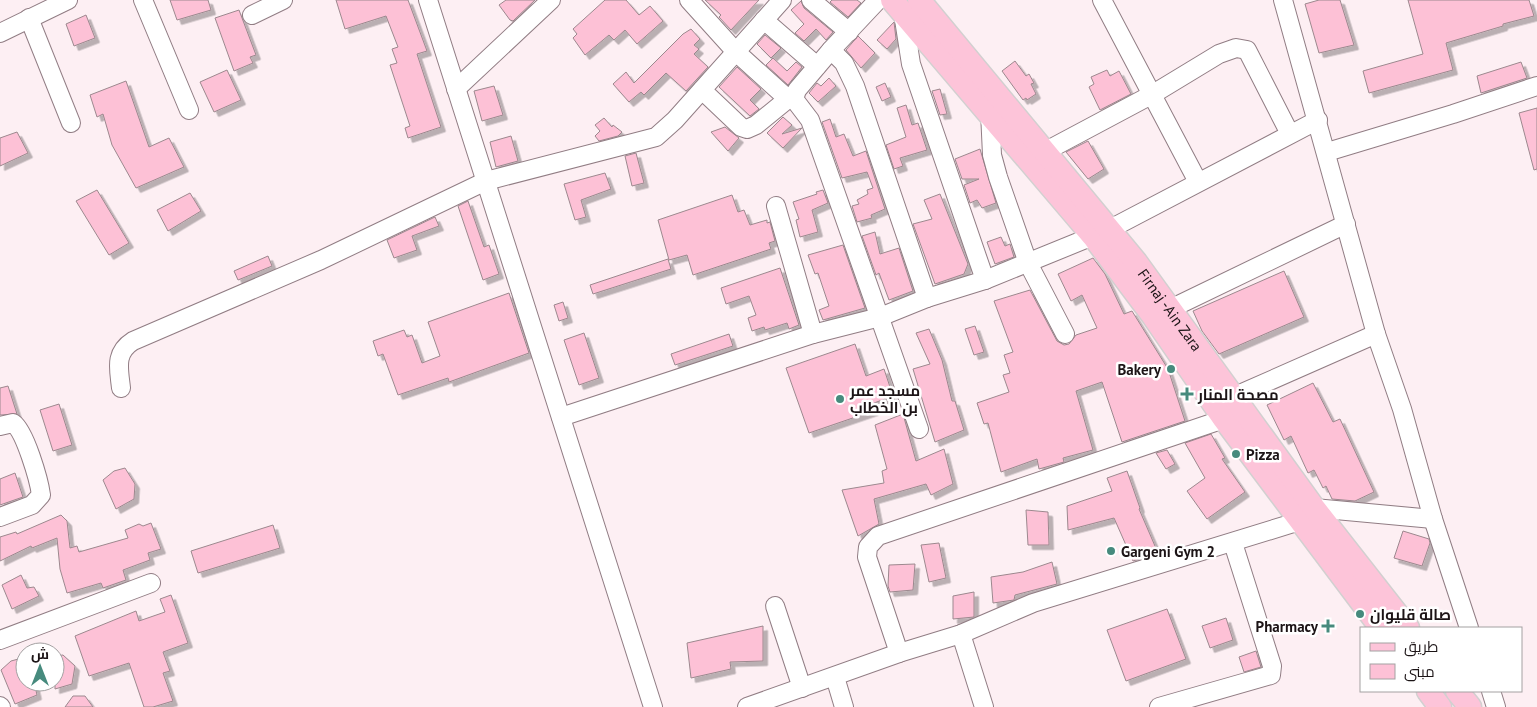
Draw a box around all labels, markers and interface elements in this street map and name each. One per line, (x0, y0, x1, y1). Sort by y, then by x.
street label: Firnaj -Ain Zara (1134, 265, 1207, 355)
place label: Bakery (1117, 360, 1162, 379)
marker: Bakery (1165, 363, 1177, 375)
place label: مسجد عمر بن الخطاب (849, 381, 920, 417)
place label: مصحة المنار (1197, 385, 1279, 404)
marker: مصحة المنار (1180, 387, 1194, 401)
marker: مسجد عمر بن الخطاب (834, 393, 846, 405)
place label: Pizza (1246, 445, 1280, 464)
marker: Pizza (1230, 448, 1242, 460)
place label: Gargeni Gym 2 (1121, 542, 1215, 561)
marker: Gargeni Gym 2 (1105, 545, 1117, 557)
place label: صالة قليوان (1370, 605, 1451, 624)
marker: صالة قليوان (1354, 608, 1366, 620)
place label: Pharmacy (1256, 617, 1319, 636)
marker: Pharmacy (1322, 620, 1334, 632)
legend (1360, 627, 1522, 692)
text: طريق (1404, 637, 1438, 657)
north arrow (15, 642, 65, 692)
text: ش (31, 645, 49, 663)
text: مبنى (1404, 662, 1435, 682)

